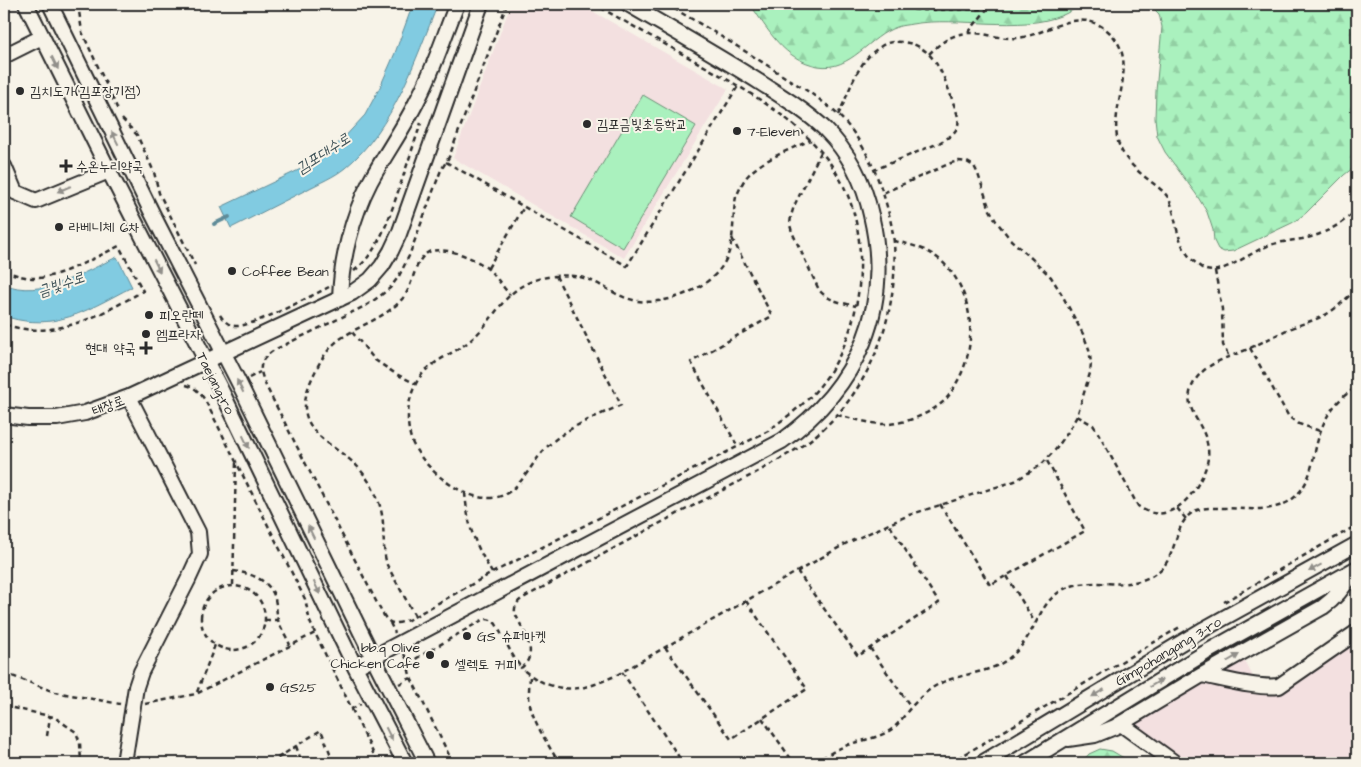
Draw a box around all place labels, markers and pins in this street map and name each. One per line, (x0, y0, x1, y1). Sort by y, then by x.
place label: 김치도가(김포장기점) (30, 82, 141, 102)
marker: 김치도가(김포장기점) (14, 85, 26, 97)
place label: 김포금빛초등학교 (597, 115, 687, 135)
marker: 김포금빛초등학교 (581, 118, 593, 130)
place label: 7-Eleven (747, 122, 800, 142)
marker: 7-Eleven (731, 125, 743, 137)
place label: 수온누리약국 (76, 157, 144, 177)
marker: 수온누리약국 (60, 160, 72, 172)
place label: 라베니체 6차 (69, 218, 140, 238)
marker: 라베니체 6차 (53, 221, 65, 233)
place label: Coffee Bean (242, 262, 329, 282)
marker: Coffee Bean (226, 265, 238, 277)
place label: 피오란떼 (159, 306, 204, 326)
marker: 피오란떼 (143, 309, 155, 321)
place label: 엠프라자 (156, 325, 202, 345)
marker: 엠프라자 (140, 328, 152, 340)
place label: 현대 약국 (85, 339, 136, 359)
marker: 현대 약국 (140, 342, 152, 354)
place label: GS 슈퍼마켓 (477, 627, 546, 647)
marker: GS 슈퍼마켓 (461, 630, 473, 642)
place label: bb.q Olive Chicken Cafe (330, 638, 420, 674)
marker: bb.q Olive Chicken Cafe (424, 649, 436, 661)
place label: 셀렉토 커피 (455, 655, 517, 675)
marker: 셀렉토 커피 (439, 658, 451, 670)
place label: GS25 (280, 678, 317, 698)
marker: GS25 (264, 681, 276, 693)

